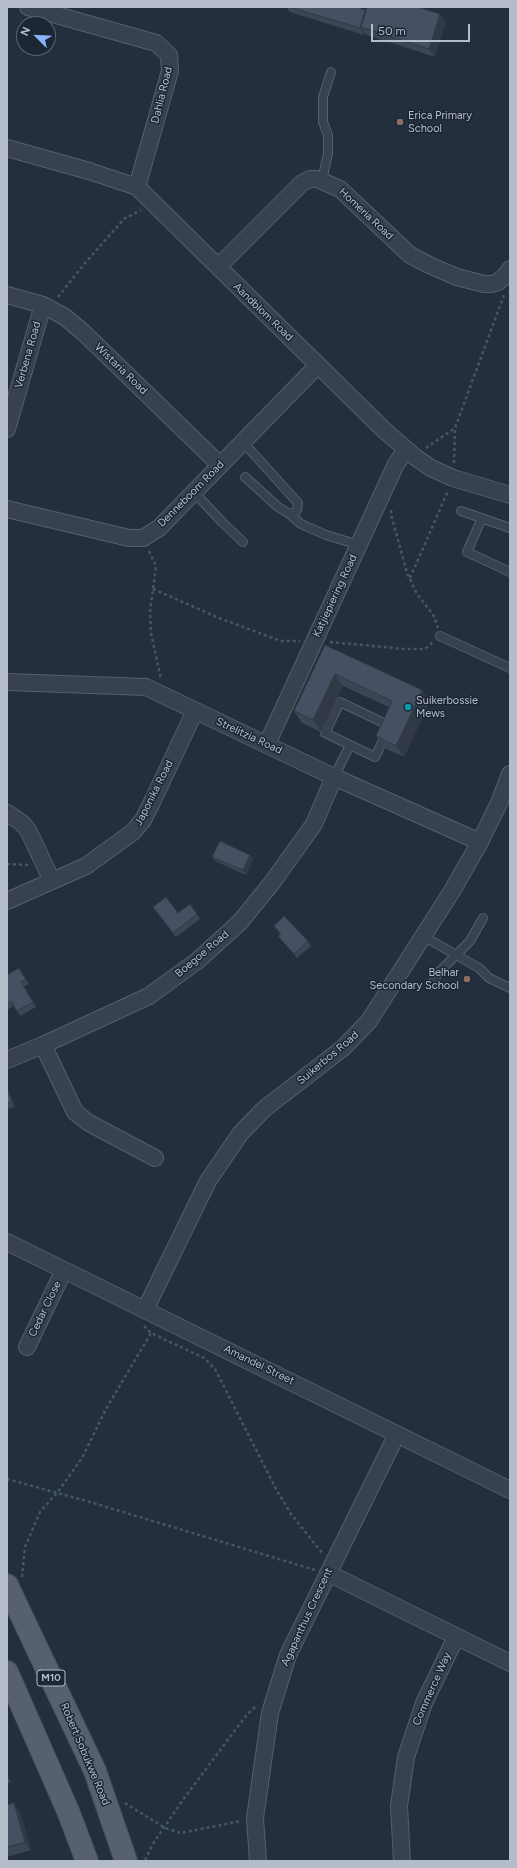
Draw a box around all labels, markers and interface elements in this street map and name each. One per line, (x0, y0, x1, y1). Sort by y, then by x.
north arrow (16, 16, 56, 56)
scale bar (373, 16, 472, 42)
text: 50 m (378, 24, 406, 38)
text: N (18, 25, 33, 38)
street label: Dahlia Road (149, 65, 175, 125)
place label: Erica Primary School (408, 109, 472, 135)
marker: Erica Primary School (395, 117, 405, 127)
street label: Homeria Road (336, 185, 396, 243)
street label: Aandblom Road (230, 280, 296, 344)
street label: Verbena Road (12, 320, 44, 390)
street label: Wistaria Road (92, 341, 150, 397)
street label: Denneboom Road (155, 458, 227, 530)
street label: Katjiepiering Road (310, 552, 360, 640)
place label: Suikerbossie Mews (416, 694, 478, 720)
marker: Suikerbossie Mews (403, 702, 413, 712)
street label: Strelitzia Road (214, 715, 284, 757)
street label: Japonika Road (132, 758, 176, 828)
street label: Boegoe Road (172, 928, 232, 980)
place label: Belhar Secondary School (369, 966, 459, 992)
marker: Belhar Secondary School (462, 974, 472, 984)
street label: Suikerbos Road (295, 1028, 361, 1088)
street label: Cedar Close (26, 1279, 64, 1339)
street label: Amandel Street (222, 1342, 296, 1388)
street label: Agapanthus Crescent (278, 1566, 336, 1668)
street label: Commerce Way (410, 1650, 454, 1728)
road number: M10 (37, 1670, 65, 1686)
street label: Robert Sobukwe Road (57, 1701, 113, 1807)

